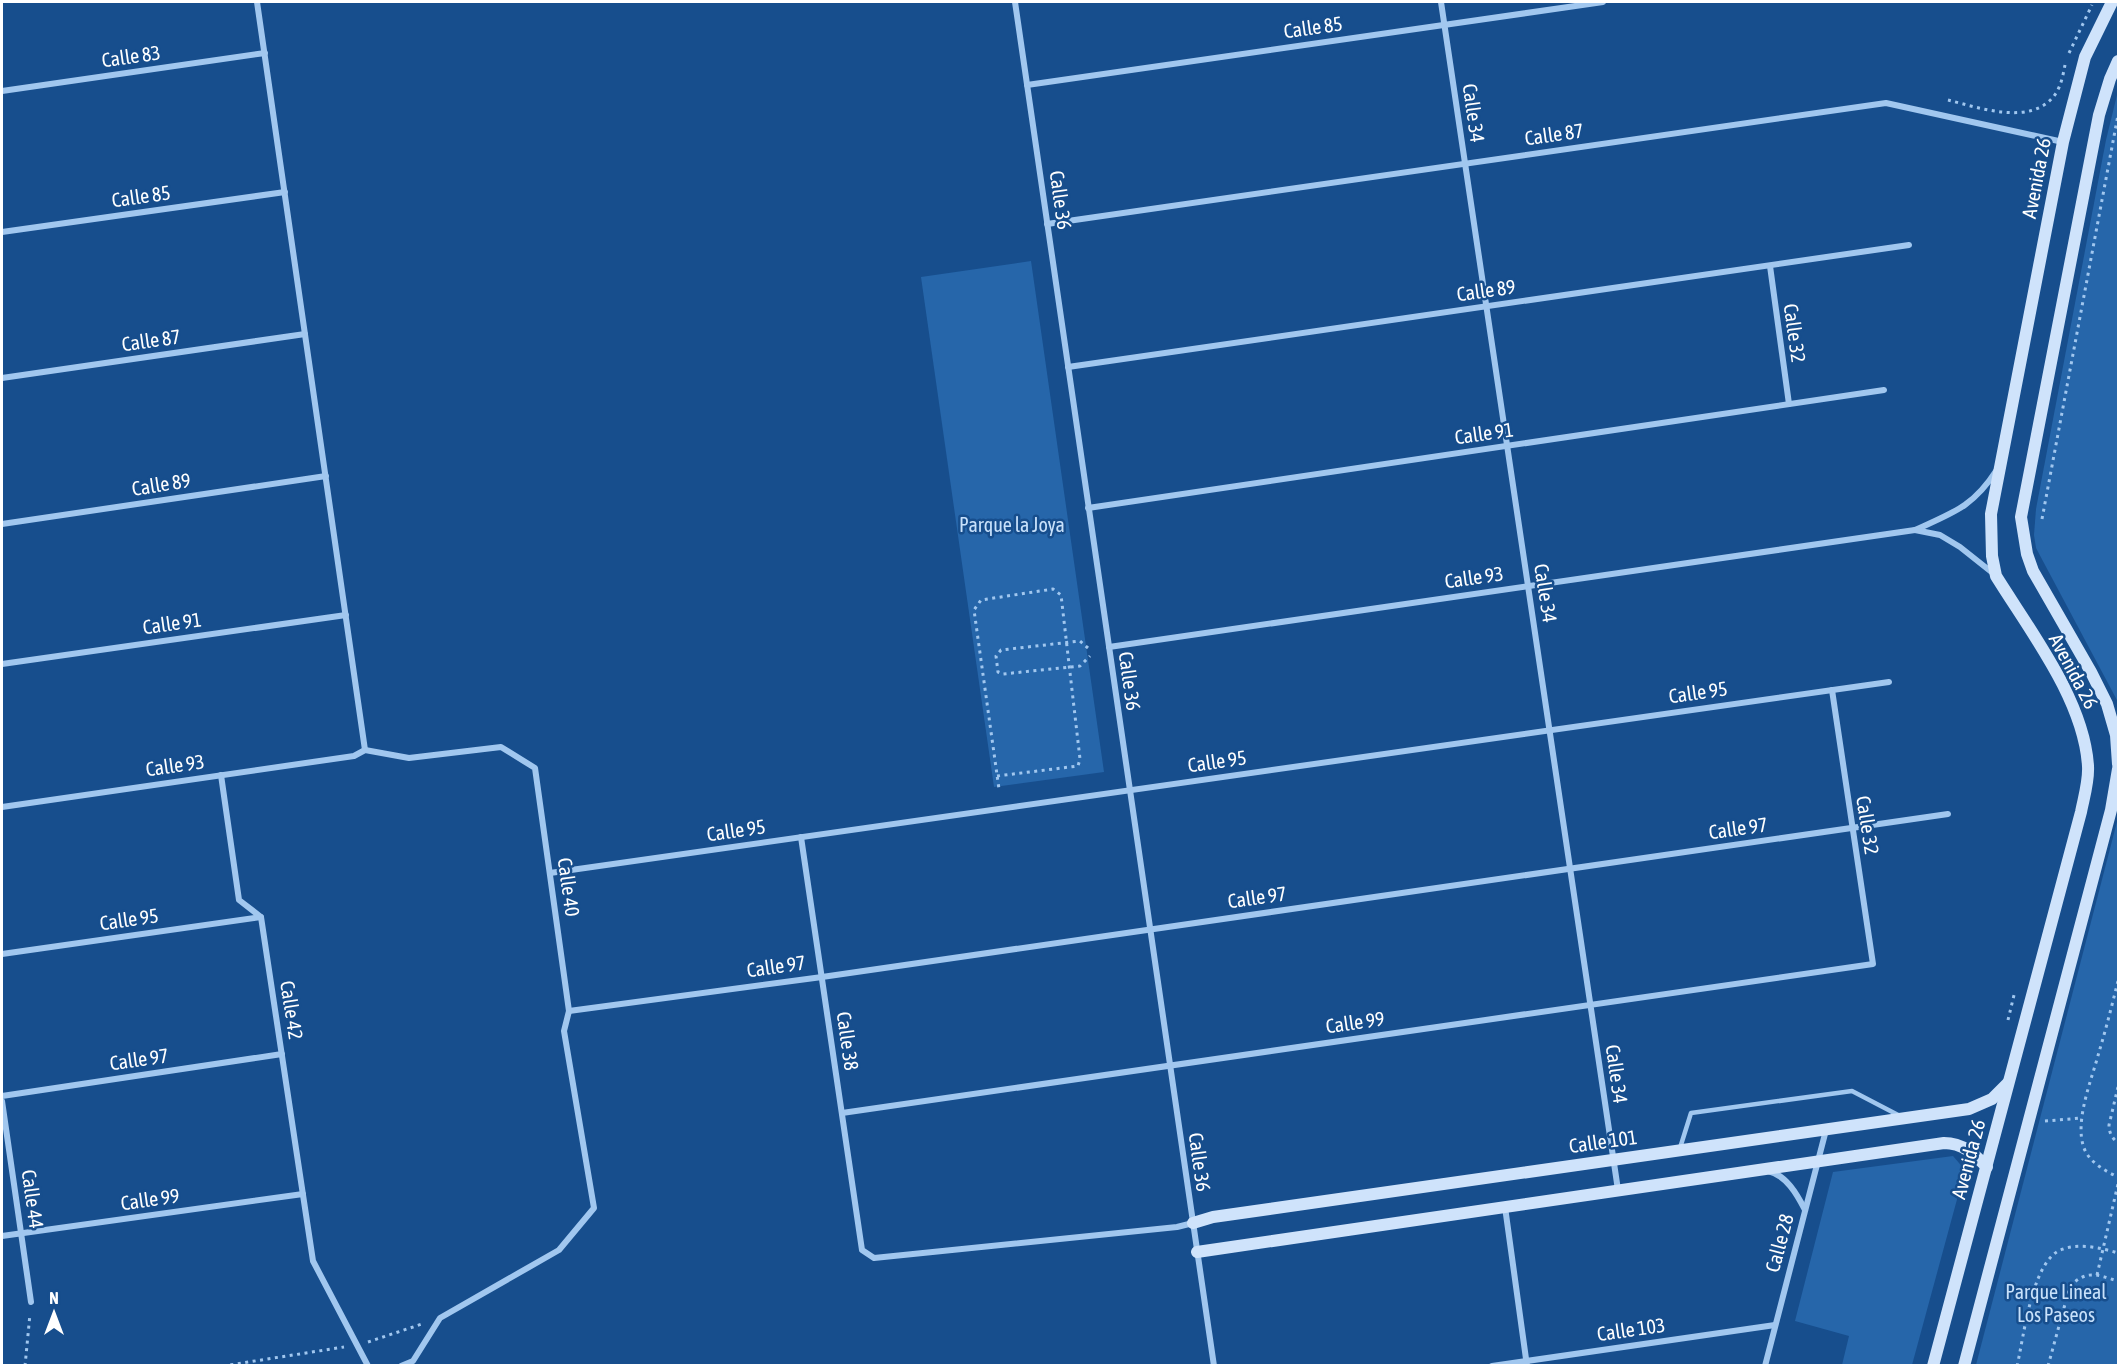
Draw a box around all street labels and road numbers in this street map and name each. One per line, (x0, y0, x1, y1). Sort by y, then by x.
street label: Calle 85 (1282, 11, 1344, 43)
street label: Calle 83 (100, 40, 162, 72)
street label: Calle 34 (1458, 82, 1490, 144)
street label: Calle 87 (1523, 118, 1585, 150)
street label: Avenida 26 (2017, 136, 2055, 220)
street label: Calle 36 (1045, 169, 1077, 231)
street label: Calle 85 (110, 180, 172, 212)
street label: Calle 89 (1455, 274, 1517, 306)
street label: Calle 32 (1779, 302, 1811, 364)
street label: Calle 87 (120, 324, 182, 356)
street label: Calle 91 (1453, 417, 1515, 449)
street label: Calle 89 (130, 468, 192, 500)
street label: Calle 93 (1443, 561, 1505, 593)
street label: Calle 34 (1530, 562, 1562, 624)
street label: Calle 91 (141, 607, 203, 639)
street label: Avenida 26 (2045, 630, 2103, 712)
street label: Calle 36 (1114, 650, 1146, 712)
street label: Calle 95 (1667, 676, 1729, 708)
street label: Calle 95 (1186, 745, 1248, 777)
street label: Calle 93 (144, 749, 206, 781)
street label: Calle 32 (1852, 794, 1884, 856)
street label: Calle 97 (1707, 812, 1769, 844)
street label: Calle 95 (705, 814, 767, 846)
street label: Calle 40 (553, 856, 585, 918)
street label: Calle 97 (1226, 881, 1288, 913)
street label: Calle 95 (98, 903, 160, 935)
street label: Calle 97 (745, 950, 807, 982)
street label: Calle 42 (276, 979, 308, 1041)
street label: Calle 99 (1324, 1006, 1386, 1038)
street label: Calle 38 (832, 1010, 864, 1072)
street label: Calle 97 (108, 1043, 170, 1075)
street label: Calle 34 (1601, 1043, 1633, 1105)
street label: Avenida 26 (1946, 1117, 1990, 1201)
street label: Calle 101 (1567, 1125, 1639, 1157)
street label: Calle 36 (1184, 1131, 1216, 1193)
street label: Calle 44 (17, 1168, 49, 1230)
street label: Calle 99 (119, 1183, 181, 1215)
street label: Calle 28 (1760, 1211, 1798, 1275)
street label: Calle 103 (1595, 1313, 1667, 1345)

